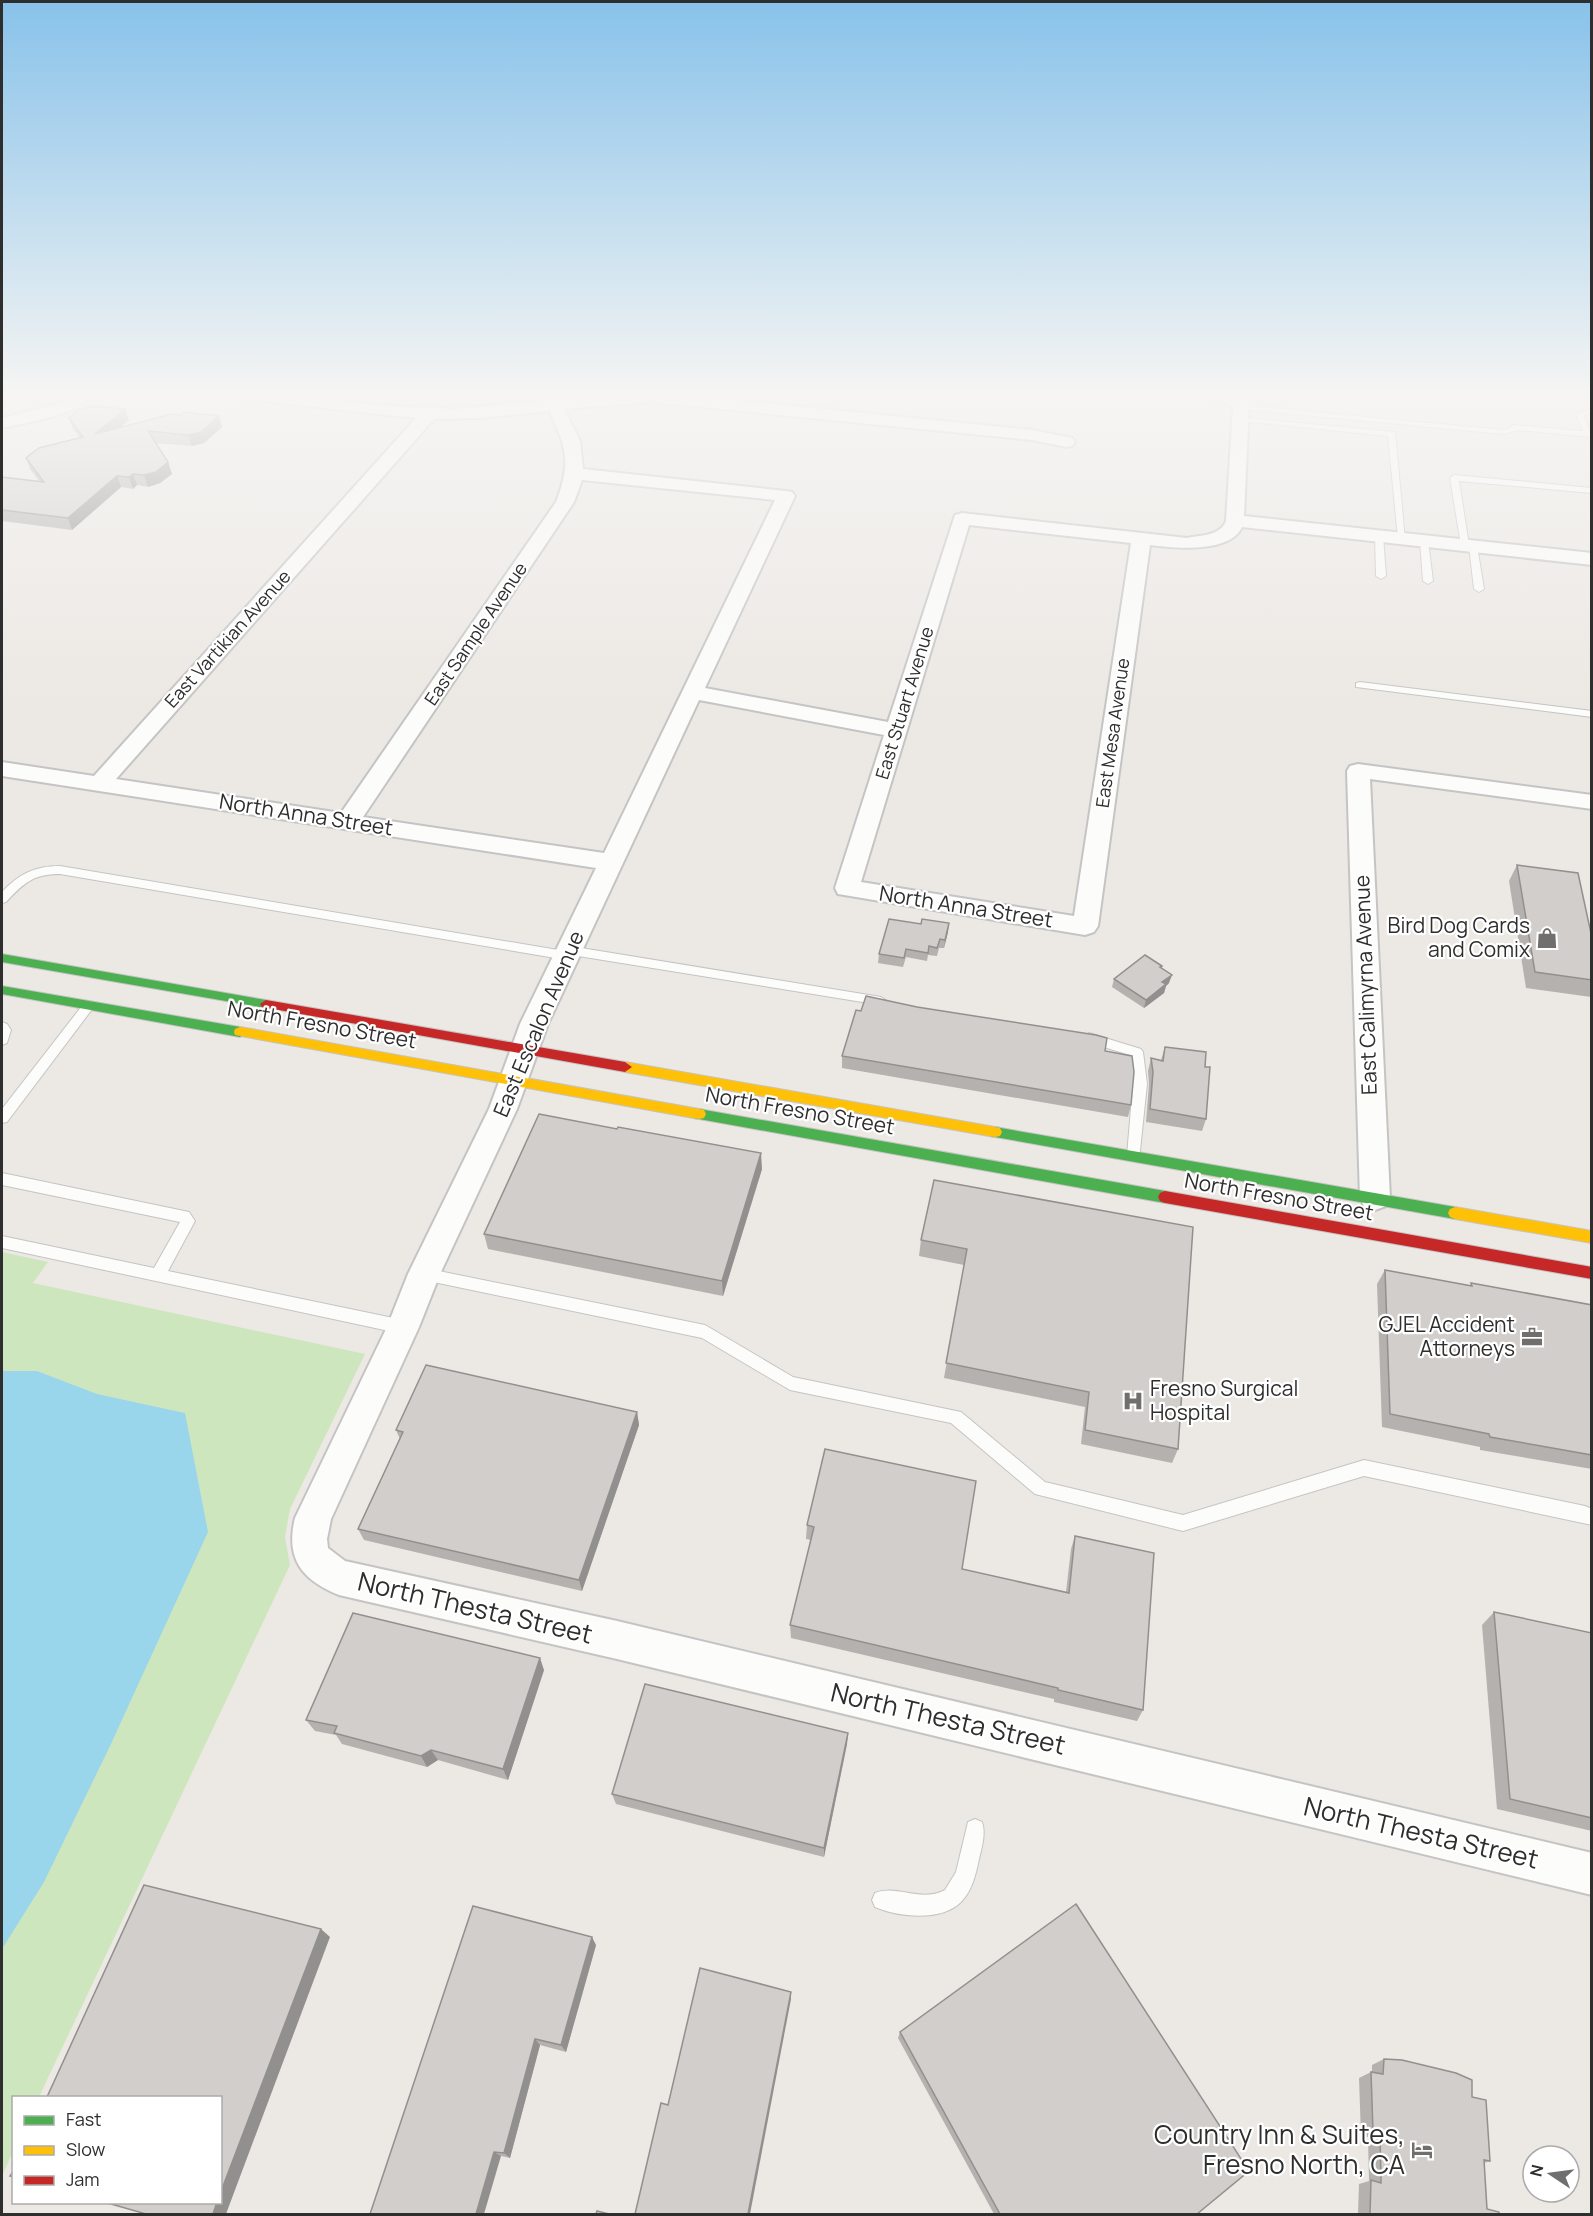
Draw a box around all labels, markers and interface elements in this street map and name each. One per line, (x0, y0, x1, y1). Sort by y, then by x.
street label: East Sample Avenue (418, 557, 532, 710)
street label: East Vartikian Avenue (159, 564, 296, 712)
street label: East Stuart Avenue (869, 623, 939, 782)
street label: East Mesa Avenue (1090, 657, 1134, 809)
street label: North Anna Street (217, 786, 395, 842)
street label: East Calimyrna Avenue (1347, 875, 1383, 1095)
street label: North Anna Street (877, 878, 1055, 934)
place label: Bird Dog Cards and Comix (1388, 911, 1530, 963)
street label: East Escalon Avenue (486, 926, 590, 1121)
shop icon: Bird Dog Cards and Comix (1535, 926, 1559, 950)
street label: North Fresno Street (226, 994, 419, 1054)
street label: North Fresno Street (704, 1080, 897, 1140)
street label: North Fresno Street (1183, 1166, 1376, 1226)
place label: GJEL Accident Attorneys (1379, 1310, 1515, 1362)
office icon: GJEL Accident Attorneys (1520, 1325, 1544, 1349)
place label: Fresno Surgical Hospital (1150, 1374, 1298, 1426)
hospital icon: Fresno Surgical Hospital (1121, 1389, 1145, 1413)
street label: North Thesta Street (354, 1563, 596, 1652)
street label: North Thesta Street (827, 1674, 1069, 1763)
street label: North Thesta Street (1300, 1788, 1542, 1877)
legend (12, 2096, 222, 2204)
text: Fast (66, 2107, 101, 2131)
place label: Country Inn & Suites, Fresno North, CA (1154, 2116, 1405, 2182)
text: Slow (66, 2137, 106, 2161)
hotel icon: Country Inn & Suites, Fresno North, CA (1410, 2138, 1434, 2162)
north arrow (1521, 2144, 1581, 2204)
text: N (1524, 2163, 1548, 2179)
text: Jam (66, 2167, 100, 2191)

